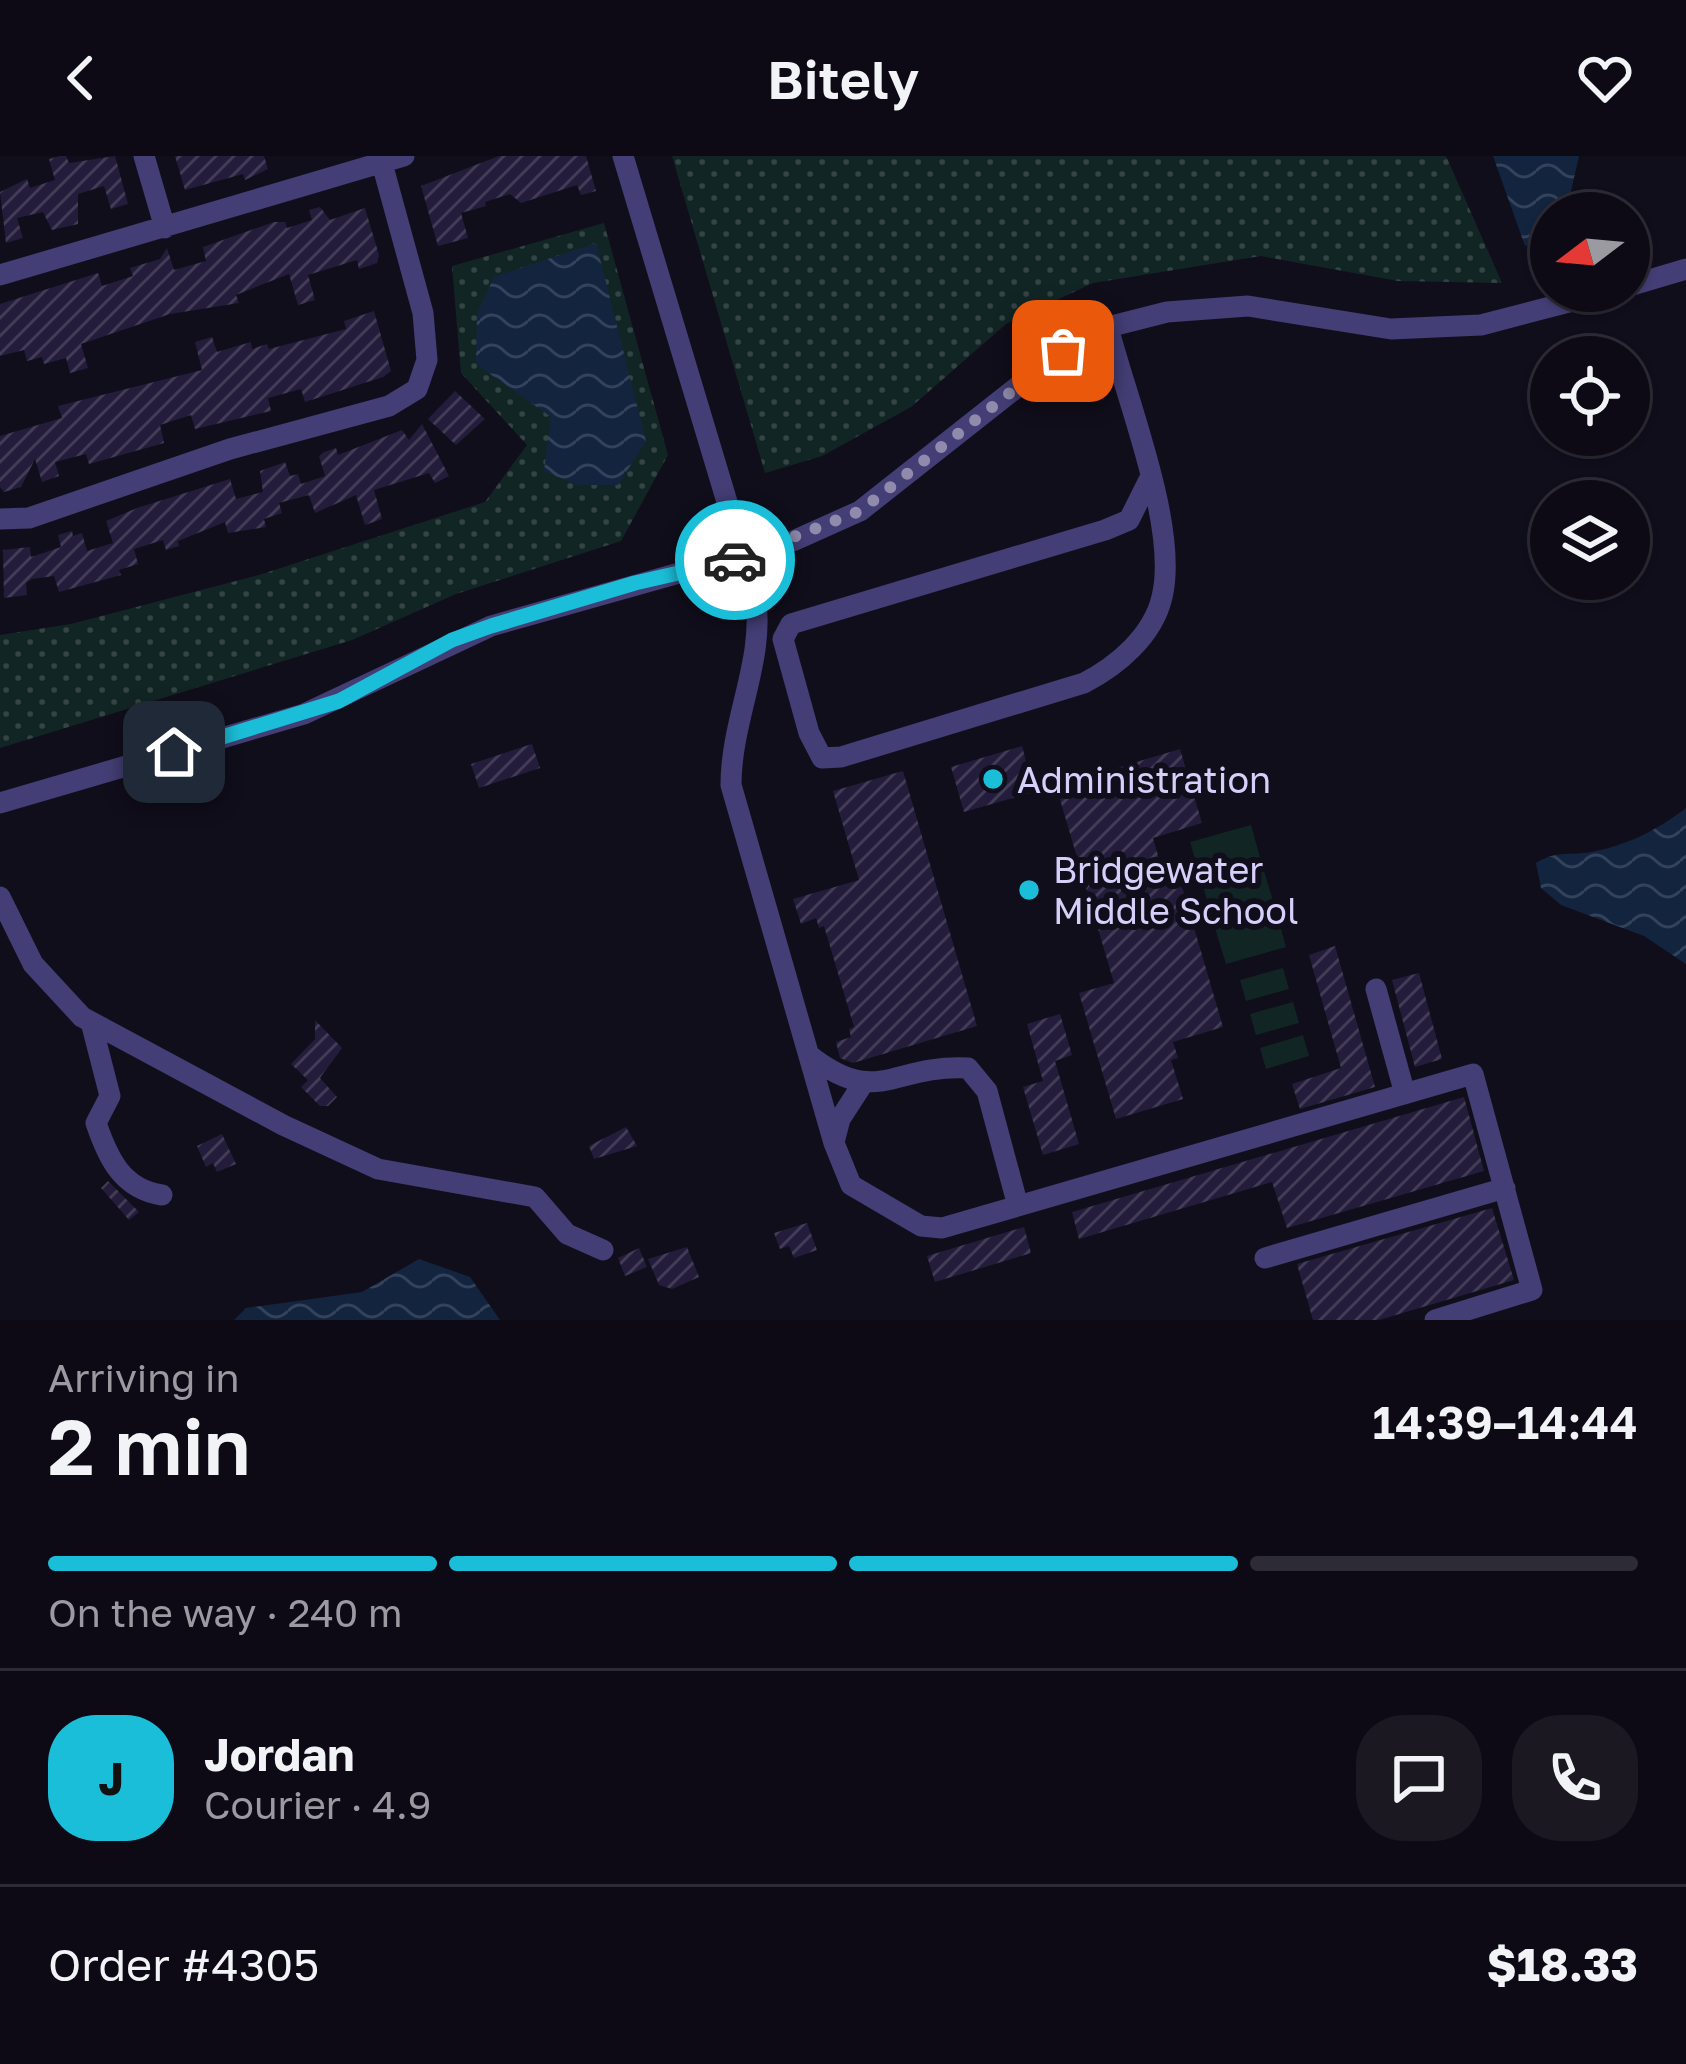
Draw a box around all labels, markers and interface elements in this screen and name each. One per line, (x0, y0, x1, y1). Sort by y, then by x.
icon: back (48, 45, 114, 111)
icon: heart (1572, 45, 1638, 111)
text: Bitely (767, 46, 919, 111)
north arrow (1530, 192, 1650, 312)
map controls (1530, 192, 1650, 600)
pin (1012, 300, 1114, 402)
icon: bag (1030, 318, 1096, 384)
button: locate (1530, 336, 1650, 456)
button: layers (1530, 480, 1650, 600)
courier (675, 500, 795, 620)
icon: car (702, 527, 768, 593)
pin (123, 701, 225, 803)
icon: home (141, 719, 207, 785)
place label: Administration (1017, 758, 1271, 801)
marker: Administration (980, 766, 1006, 792)
place label: Bridgewater Middle School (1053, 848, 1298, 932)
marker: Bridgewater Middle School (1016, 877, 1042, 903)
text: Arriving in (48, 1354, 239, 1401)
text: 14:39–14:44 (1373, 1395, 1638, 1449)
text: 2 min (48, 1399, 251, 1492)
text: On the way · 240 m (48, 1589, 403, 1636)
button: chat (1356, 1715, 1482, 1841)
button: phone (1512, 1715, 1638, 1841)
text: Jordan (204, 1727, 355, 1781)
text: J (98, 1751, 124, 1805)
text: Courier · 4.9 (204, 1781, 431, 1828)
text: Order #4305 (48, 1937, 319, 1991)
text: $18.33 (1487, 1937, 1638, 1991)

